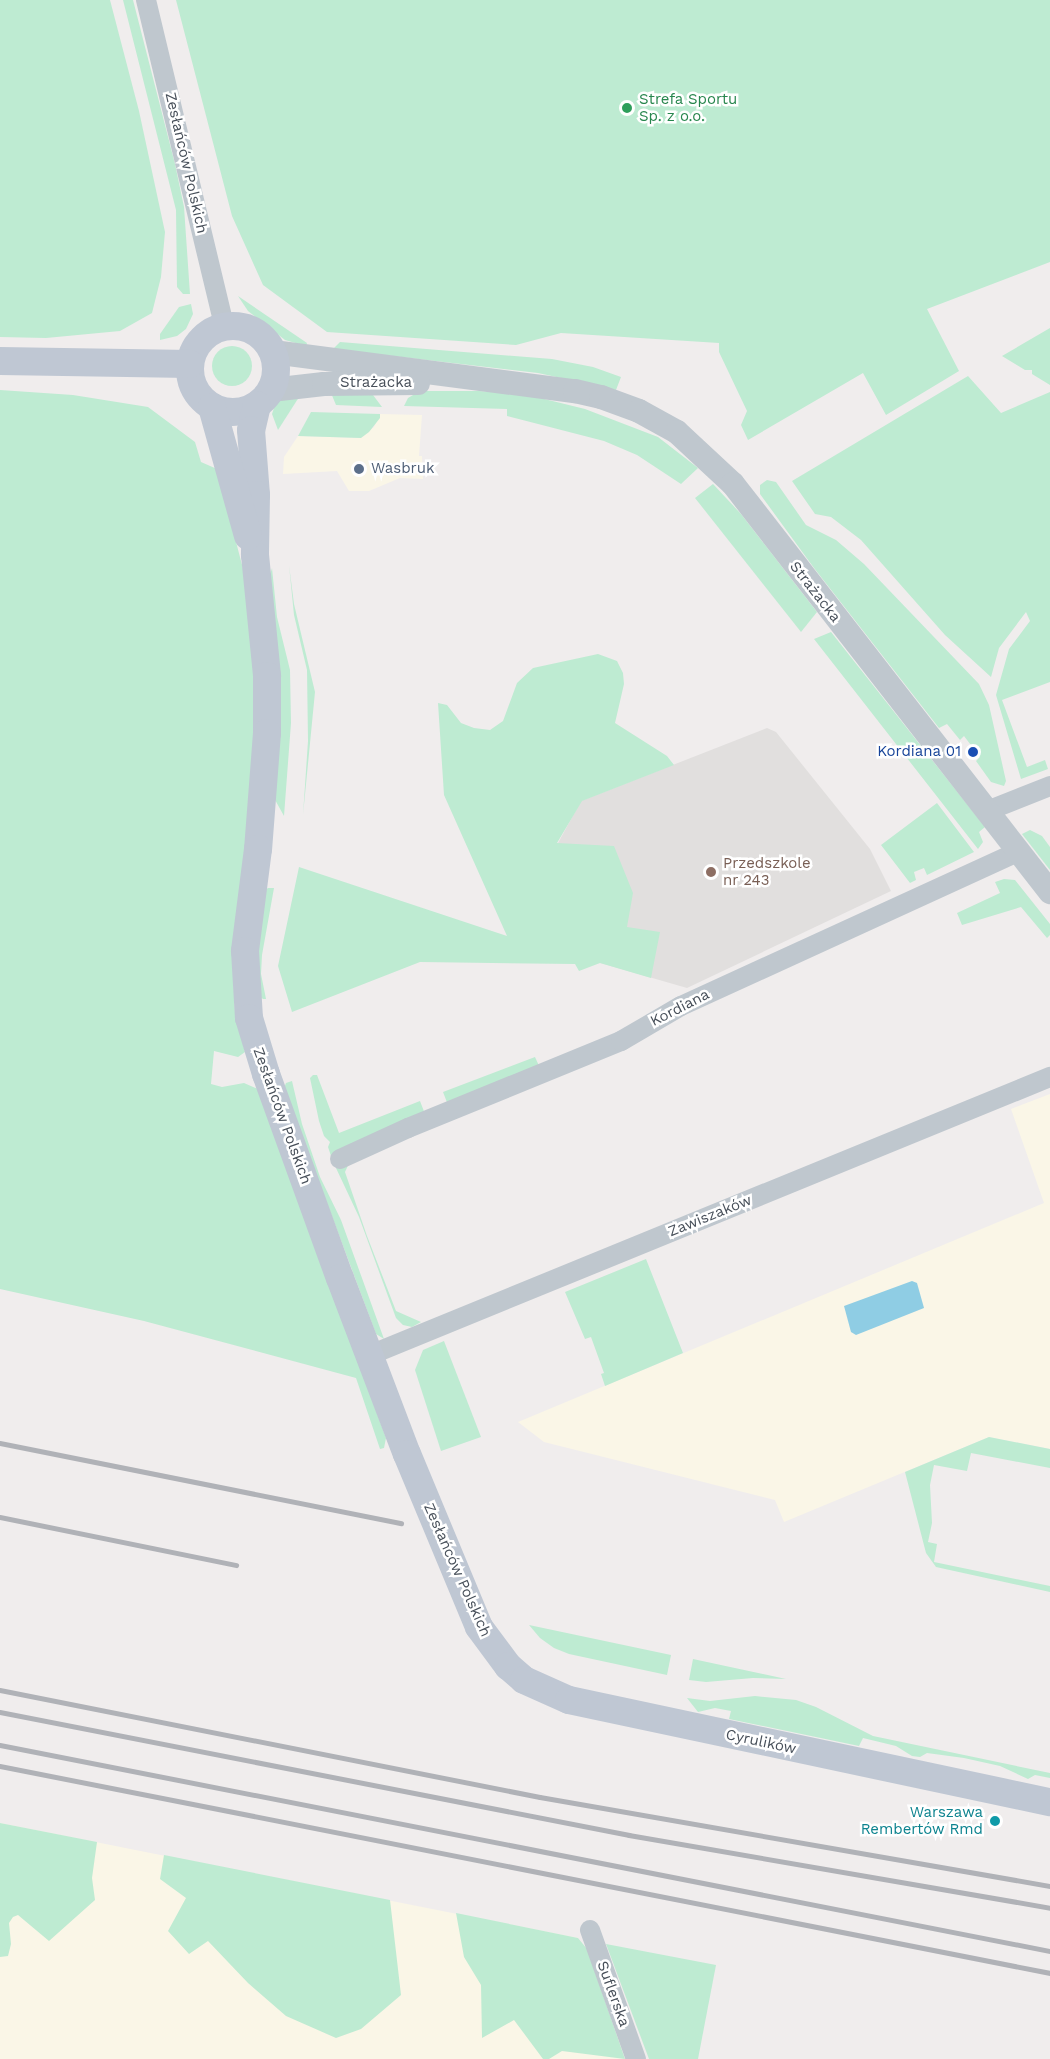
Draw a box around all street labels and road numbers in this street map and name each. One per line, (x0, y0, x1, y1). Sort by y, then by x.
street label: Zesłańców Polskich (161, 91, 211, 235)
street label: Strażacka (340, 374, 412, 392)
street label: Strażacka (786, 558, 844, 626)
street label: Kordiana (648, 986, 712, 1030)
street label: Zesłańców Polskich (249, 1045, 315, 1187)
street label: Zawiszaków (666, 1191, 754, 1241)
street label: Zesłańców Polskich (419, 1500, 495, 1640)
street label: Cyrulików (724, 1726, 798, 1758)
street label: Suflerska (593, 1959, 633, 2029)

